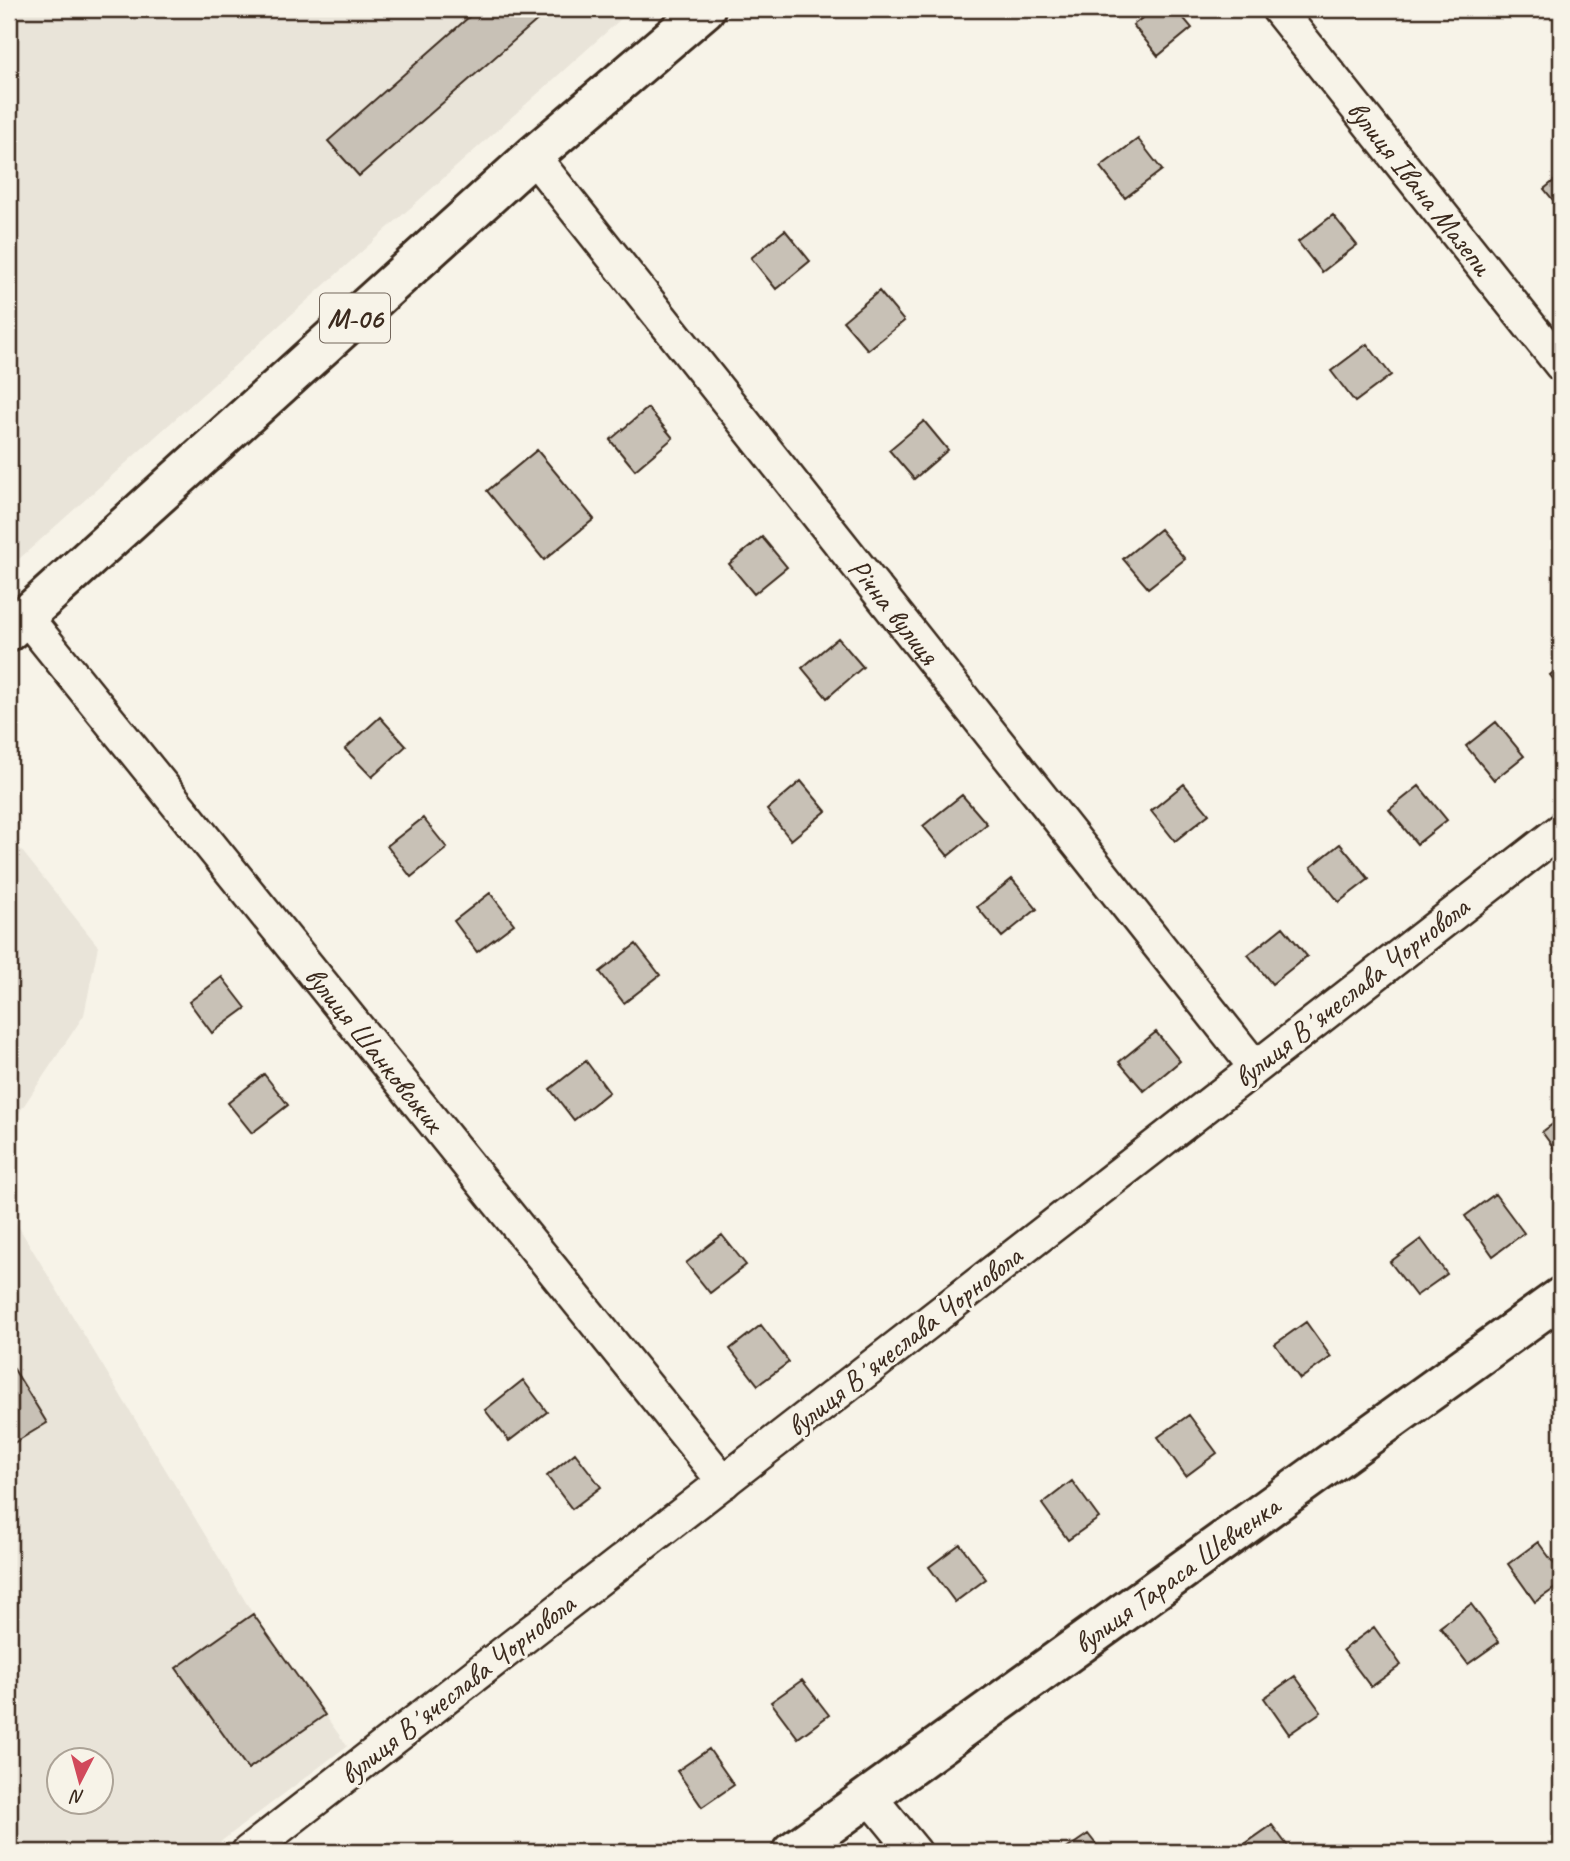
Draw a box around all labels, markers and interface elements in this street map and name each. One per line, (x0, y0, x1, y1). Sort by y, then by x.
street label: вулиця Івана Мазепи (1339, 92, 1502, 284)
road number: М-06 (320, 294, 390, 342)
street label: Річна вулиця (840, 550, 948, 673)
street label: вулиця Вʼячеслава Чорновола (1226, 887, 1478, 1096)
street label: вулиця Шанковських (296, 958, 455, 1142)
street label: вулиця Вʼячеслава Чорновола (779, 1236, 1031, 1445)
street label: вулиця Тараса Шевченка (1066, 1486, 1289, 1662)
street label: вулиця Вʼячеслава Чорновола (332, 1584, 584, 1793)
north arrow (46, 1745, 116, 1815)
text: N (68, 1784, 85, 1809)

